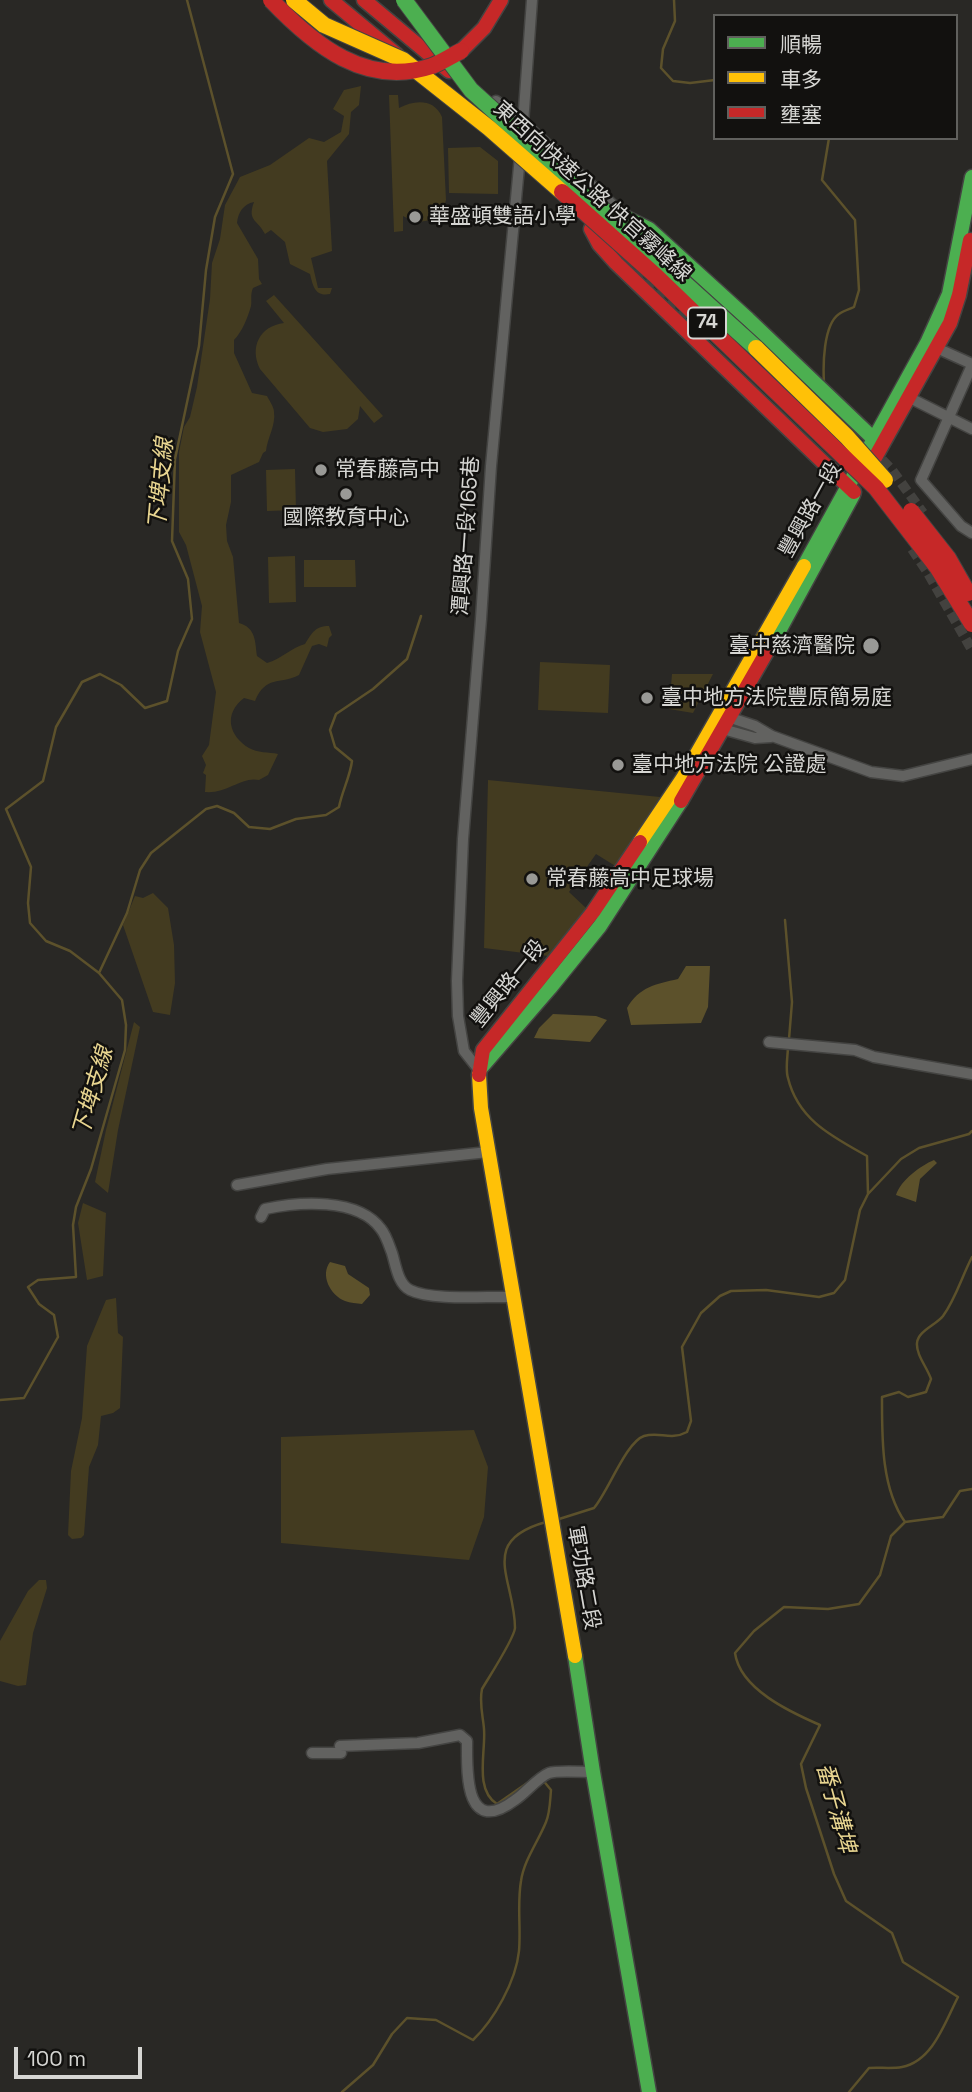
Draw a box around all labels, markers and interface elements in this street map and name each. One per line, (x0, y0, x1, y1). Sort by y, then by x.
legend (713, 14, 958, 140)
text: 順暢 (780, 31, 822, 58)
text: 車多 (780, 66, 822, 93)
street label: 東西向快速公路 快官霧峰線 (488, 97, 696, 287)
text: 壅塞 (780, 101, 822, 128)
place label: 華盛頓雙語小學 (429, 204, 576, 230)
marker: 華盛頓雙語小學 (407, 209, 423, 225)
road number: 74 (688, 308, 726, 338)
water label: 下埤支線 (144, 437, 180, 531)
street label: 潭興路一段165巷 (449, 455, 485, 617)
place label: 常春藤高中 (335, 457, 440, 483)
street label: 豐興路一段 (775, 458, 847, 562)
marker: 常春藤高中 (313, 462, 329, 478)
marker: 國際教育中心 (338, 486, 354, 502)
place label: 國際教育中心 (283, 505, 409, 531)
place label: 臺中慈濟醫院 (729, 633, 855, 659)
marker: 臺中慈濟醫院 (861, 636, 881, 656)
place label: 臺中地方法院豐原簡易庭 (661, 685, 892, 711)
marker: 臺中地方法院豐原簡易庭 (639, 690, 655, 706)
place label: 臺中地方法院 公證處 (632, 752, 826, 778)
marker: 臺中地方法院 公證處 (610, 757, 626, 773)
place label: 常春藤高中足球場 (546, 866, 714, 892)
marker: 常春藤高中足球場 (524, 871, 540, 887)
street label: 豐興路一段 (466, 935, 552, 1033)
water label: 下埤支線 (68, 1044, 120, 1140)
street label: 軍功路二段 (561, 1524, 605, 1632)
water label: 番子溝埤 (810, 1760, 860, 1856)
scale bar (18, 2032, 145, 2076)
text: 100 m (27, 2045, 86, 2072)

